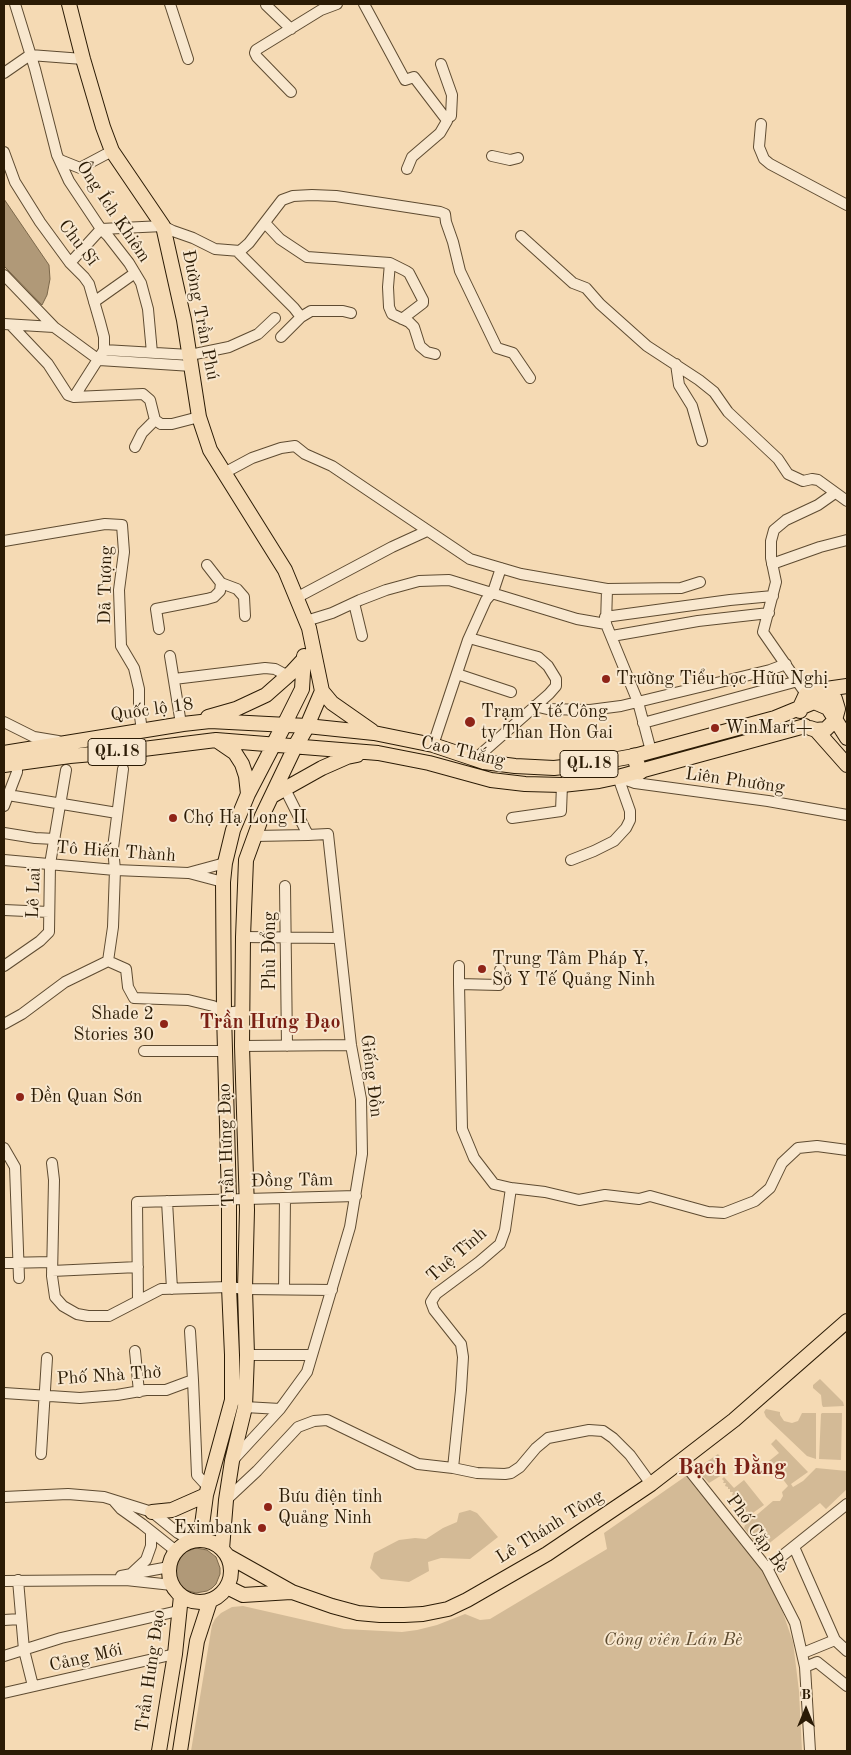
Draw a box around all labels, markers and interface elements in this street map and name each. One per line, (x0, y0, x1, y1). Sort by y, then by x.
street label: Ông Ích Khiêm (71, 157, 155, 267)
street label: Chu Sĩ (53, 216, 103, 270)
street label: Đường Trần Phú (177, 248, 223, 382)
street label: Dã Tượng (95, 545, 117, 625)
place label: Trường Tiểu học Hữu Nghị (616, 668, 828, 690)
marker: Trường Tiểu học Hữu Nghị (600, 673, 612, 685)
street label: Quốc lộ 18 (109, 693, 195, 727)
place label: Trạm Y tế Công ty Than Hòn Gai (481, 701, 613, 744)
marker: Trạm Y tế Công ty Than Hòn Gai (463, 715, 477, 729)
place label: WinMart+ (725, 717, 813, 739)
marker: WinMart+ (709, 722, 721, 734)
street label: Cao Thắng (419, 732, 507, 772)
road number: QL.18 (88, 739, 146, 766)
road number: QL.18 (560, 751, 618, 778)
street label: Liên Phường (684, 763, 786, 799)
place label: Chợ Hạ Long II (183, 807, 307, 829)
marker: Chợ Hạ Long II (167, 812, 179, 824)
street label: Tô Hiến Thành (55, 837, 177, 867)
street label: Lê Lai (22, 867, 46, 919)
street label: Phù Đổng (259, 912, 281, 990)
place label: Trung Tâm Pháp Y, Sở Y Tế Quảng Ninh (492, 948, 655, 991)
marker: Trung Tâm Pháp Y, Sở Y Tế Quảng Ninh (476, 963, 488, 975)
place label: Shade 2 Stories 30 (73, 1003, 154, 1046)
district label: Trần Hưng Đạo (199, 1011, 341, 1035)
marker: Shade 2 Stories 30 (158, 1018, 170, 1030)
street label: Giếng Đồn (355, 1033, 387, 1119)
street label: Trần Hưng Đạo (214, 1083, 240, 1207)
place label: Đền Quan Sơn (30, 1086, 143, 1108)
marker: Đền Quan Sơn (14, 1091, 26, 1103)
street label: Đồng Tâm (251, 1169, 333, 1193)
street label: Tuệ Tĩnh (422, 1223, 492, 1287)
street label: Phố Nhà Thờ (56, 1362, 162, 1390)
district label: Bạch Đằng (678, 1455, 786, 1481)
street label: Lê Thánh Tông (492, 1485, 608, 1569)
place label: Bưu điện tỉnh Quảng Ninh (278, 1486, 383, 1528)
street label: Phố Cặp Bè (721, 1490, 793, 1578)
marker: Bưu điện tỉnh Quảng Ninh (262, 1501, 274, 1513)
place label: Eximbank (174, 1517, 252, 1539)
marker: Eximbank (256, 1522, 268, 1534)
street label: Trần Hưng Đạo (132, 1608, 170, 1734)
park label: Công viên Lán Bè (604, 1629, 742, 1651)
street label: Cảng Mới (47, 1639, 125, 1677)
north arrow (781, 1685, 831, 1735)
text: B (801, 1688, 811, 1702)

